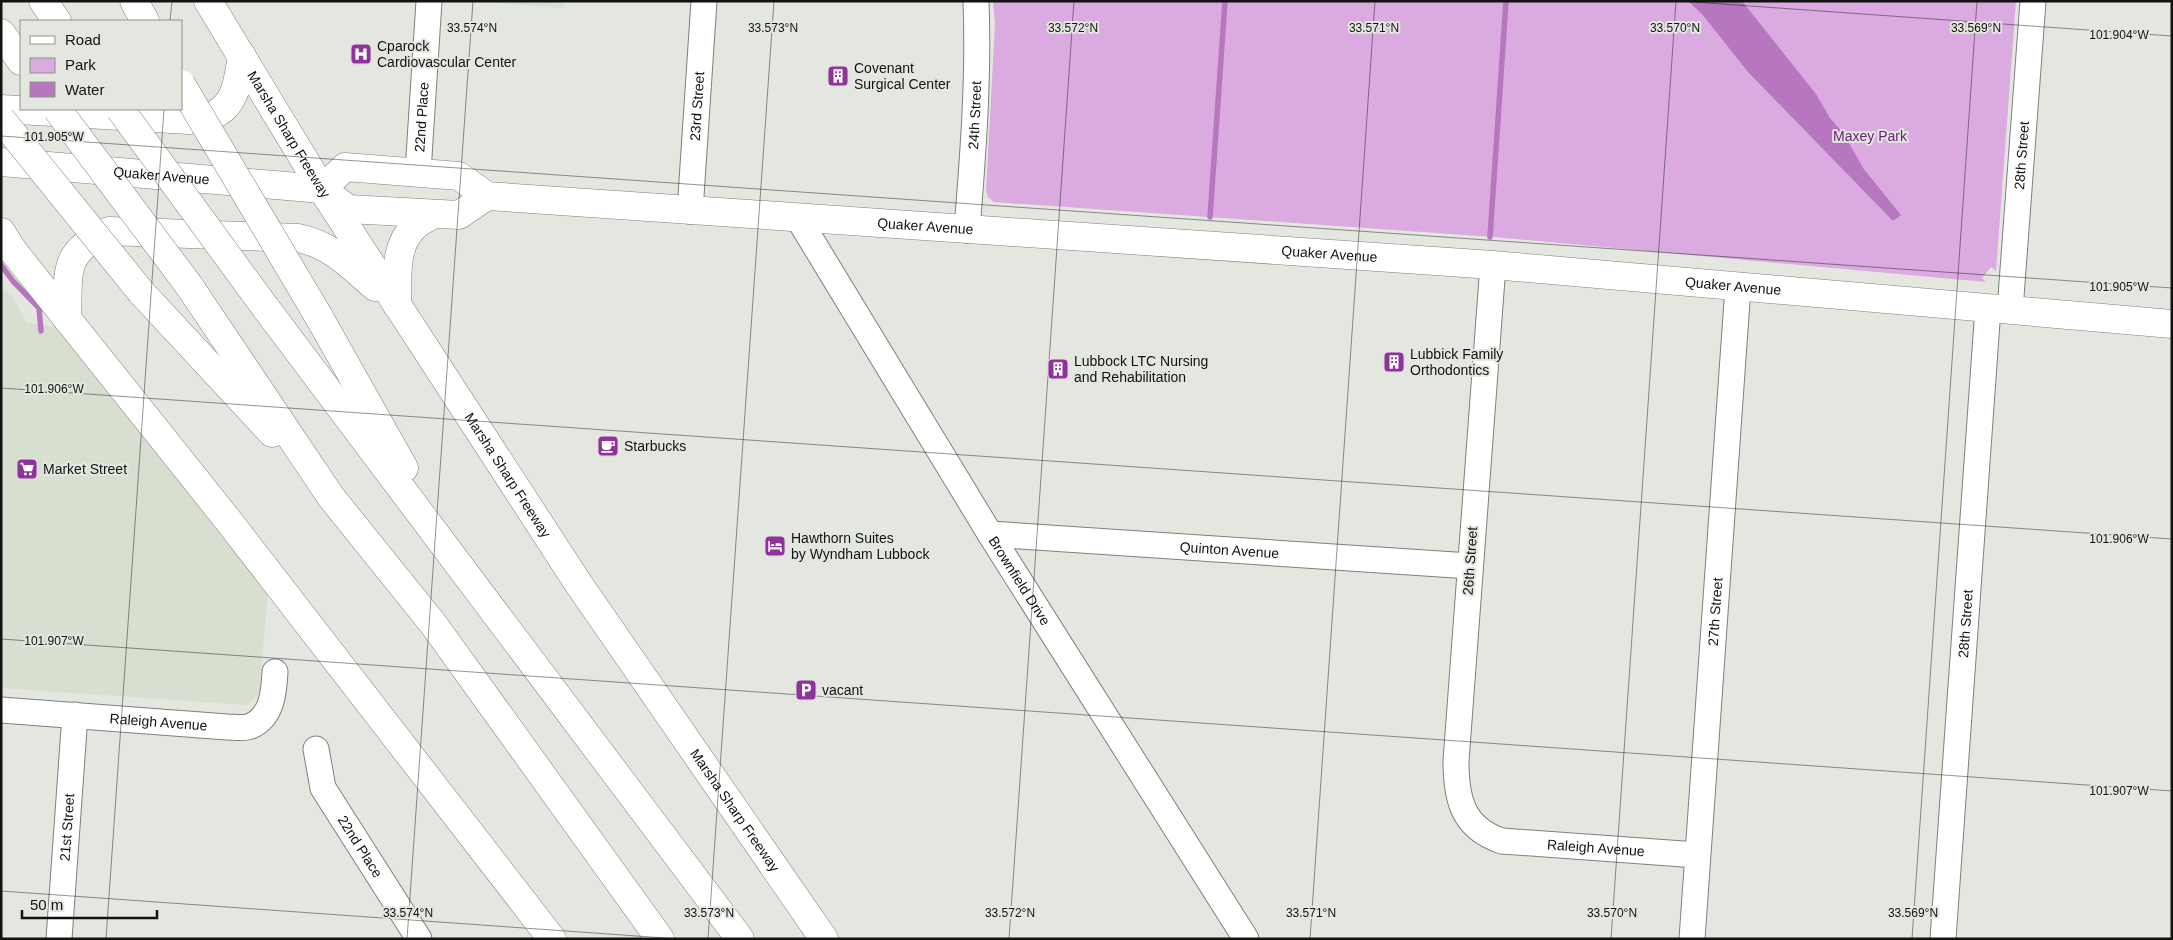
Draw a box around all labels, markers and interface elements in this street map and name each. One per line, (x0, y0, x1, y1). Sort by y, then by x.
legend (20, 20, 182, 110)
text: 33.574°N (447, 21, 497, 35)
text: 33.573°N (748, 21, 798, 35)
text: 33.572°N (1048, 21, 1098, 35)
text: 33.571°N (1349, 21, 1399, 35)
text: 33.570°N (1650, 21, 1700, 35)
text: 33.569°N (1951, 21, 2001, 35)
text: 101.904°W (2089, 28, 2149, 42)
text: Road (65, 31, 101, 48)
place label: Cparock Cardiovascular Center (377, 38, 517, 70)
hospital icon: Cparock Cardiovascular Center (349, 42, 373, 66)
text: Park (65, 56, 96, 73)
place label: Covenant Surgical Center (854, 60, 951, 92)
building icon: Covenant Surgical Center (826, 64, 850, 88)
street label: Marsha Sharp Freeway (244, 68, 334, 201)
street label: 23rd Street (687, 71, 707, 141)
text: Water (65, 81, 104, 98)
street label: 22nd Place (411, 81, 432, 153)
street label: 24th Street (965, 81, 984, 150)
street label: 28th Street (2011, 121, 2032, 190)
park label: Maxey Park (1833, 128, 1908, 144)
text: 101.905°W (24, 130, 84, 144)
street label: Quaker Avenue (113, 163, 210, 188)
street label: Quaker Avenue (877, 215, 974, 237)
street label: Quaker Avenue (1281, 243, 1378, 265)
street label: Quaker Avenue (1684, 274, 1782, 298)
text: 101.905°W (2089, 280, 2149, 294)
place label: Lubbick Family Orthodontics (1410, 346, 1503, 378)
building icon: Lubbick Family Orthodontics (1382, 350, 1406, 374)
place label: Lubbock LTC Nursing and Rehabilitation (1074, 353, 1208, 385)
building icon: Lubbock LTC Nursing and Rehabilitation (1046, 357, 1070, 381)
text: 101.906°W (24, 382, 84, 396)
street label: Marsha Sharp Freeway (461, 410, 554, 540)
cafe icon: Starbucks (596, 434, 620, 458)
place label: Starbucks (624, 438, 686, 454)
supermarket icon: Market Street (15, 457, 39, 481)
place label: Market Street (43, 461, 127, 477)
street label: 26th Street (1460, 526, 1480, 596)
place label: Hawthorn Suites by Wyndham Lubbock (791, 530, 930, 562)
text: 101.906°W (2089, 532, 2149, 546)
street label: Brownfield Drive (985, 533, 1054, 628)
hotel icon: Hawthorn Suites by Wyndham Lubbock (763, 534, 787, 558)
street label: Quinton Avenue (1179, 539, 1280, 561)
street label: 27th Street (1705, 577, 1725, 647)
street label: 28th Street (1955, 589, 1976, 659)
text: 101.907°W (24, 634, 84, 648)
parking icon: vacant (794, 678, 818, 702)
place label: vacant (822, 682, 863, 698)
street label: Raleigh Avenue (109, 710, 208, 734)
street label: Marsha Sharp Freeway (687, 746, 783, 875)
text: 101.907°W (2089, 784, 2149, 798)
street label: 21st Street (57, 793, 77, 862)
street label: 22nd Place (335, 813, 386, 881)
street label: Raleigh Avenue (1546, 836, 1646, 859)
scale bar (22, 888, 158, 920)
text: 50 m (30, 896, 63, 913)
text: 33.574°N (383, 906, 433, 920)
text: 33.573°N (684, 906, 734, 920)
text: 33.572°N (985, 906, 1035, 920)
text: 33.571°N (1286, 906, 1336, 920)
text: 33.570°N (1587, 906, 1637, 920)
text: 33.569°N (1888, 906, 1938, 920)

